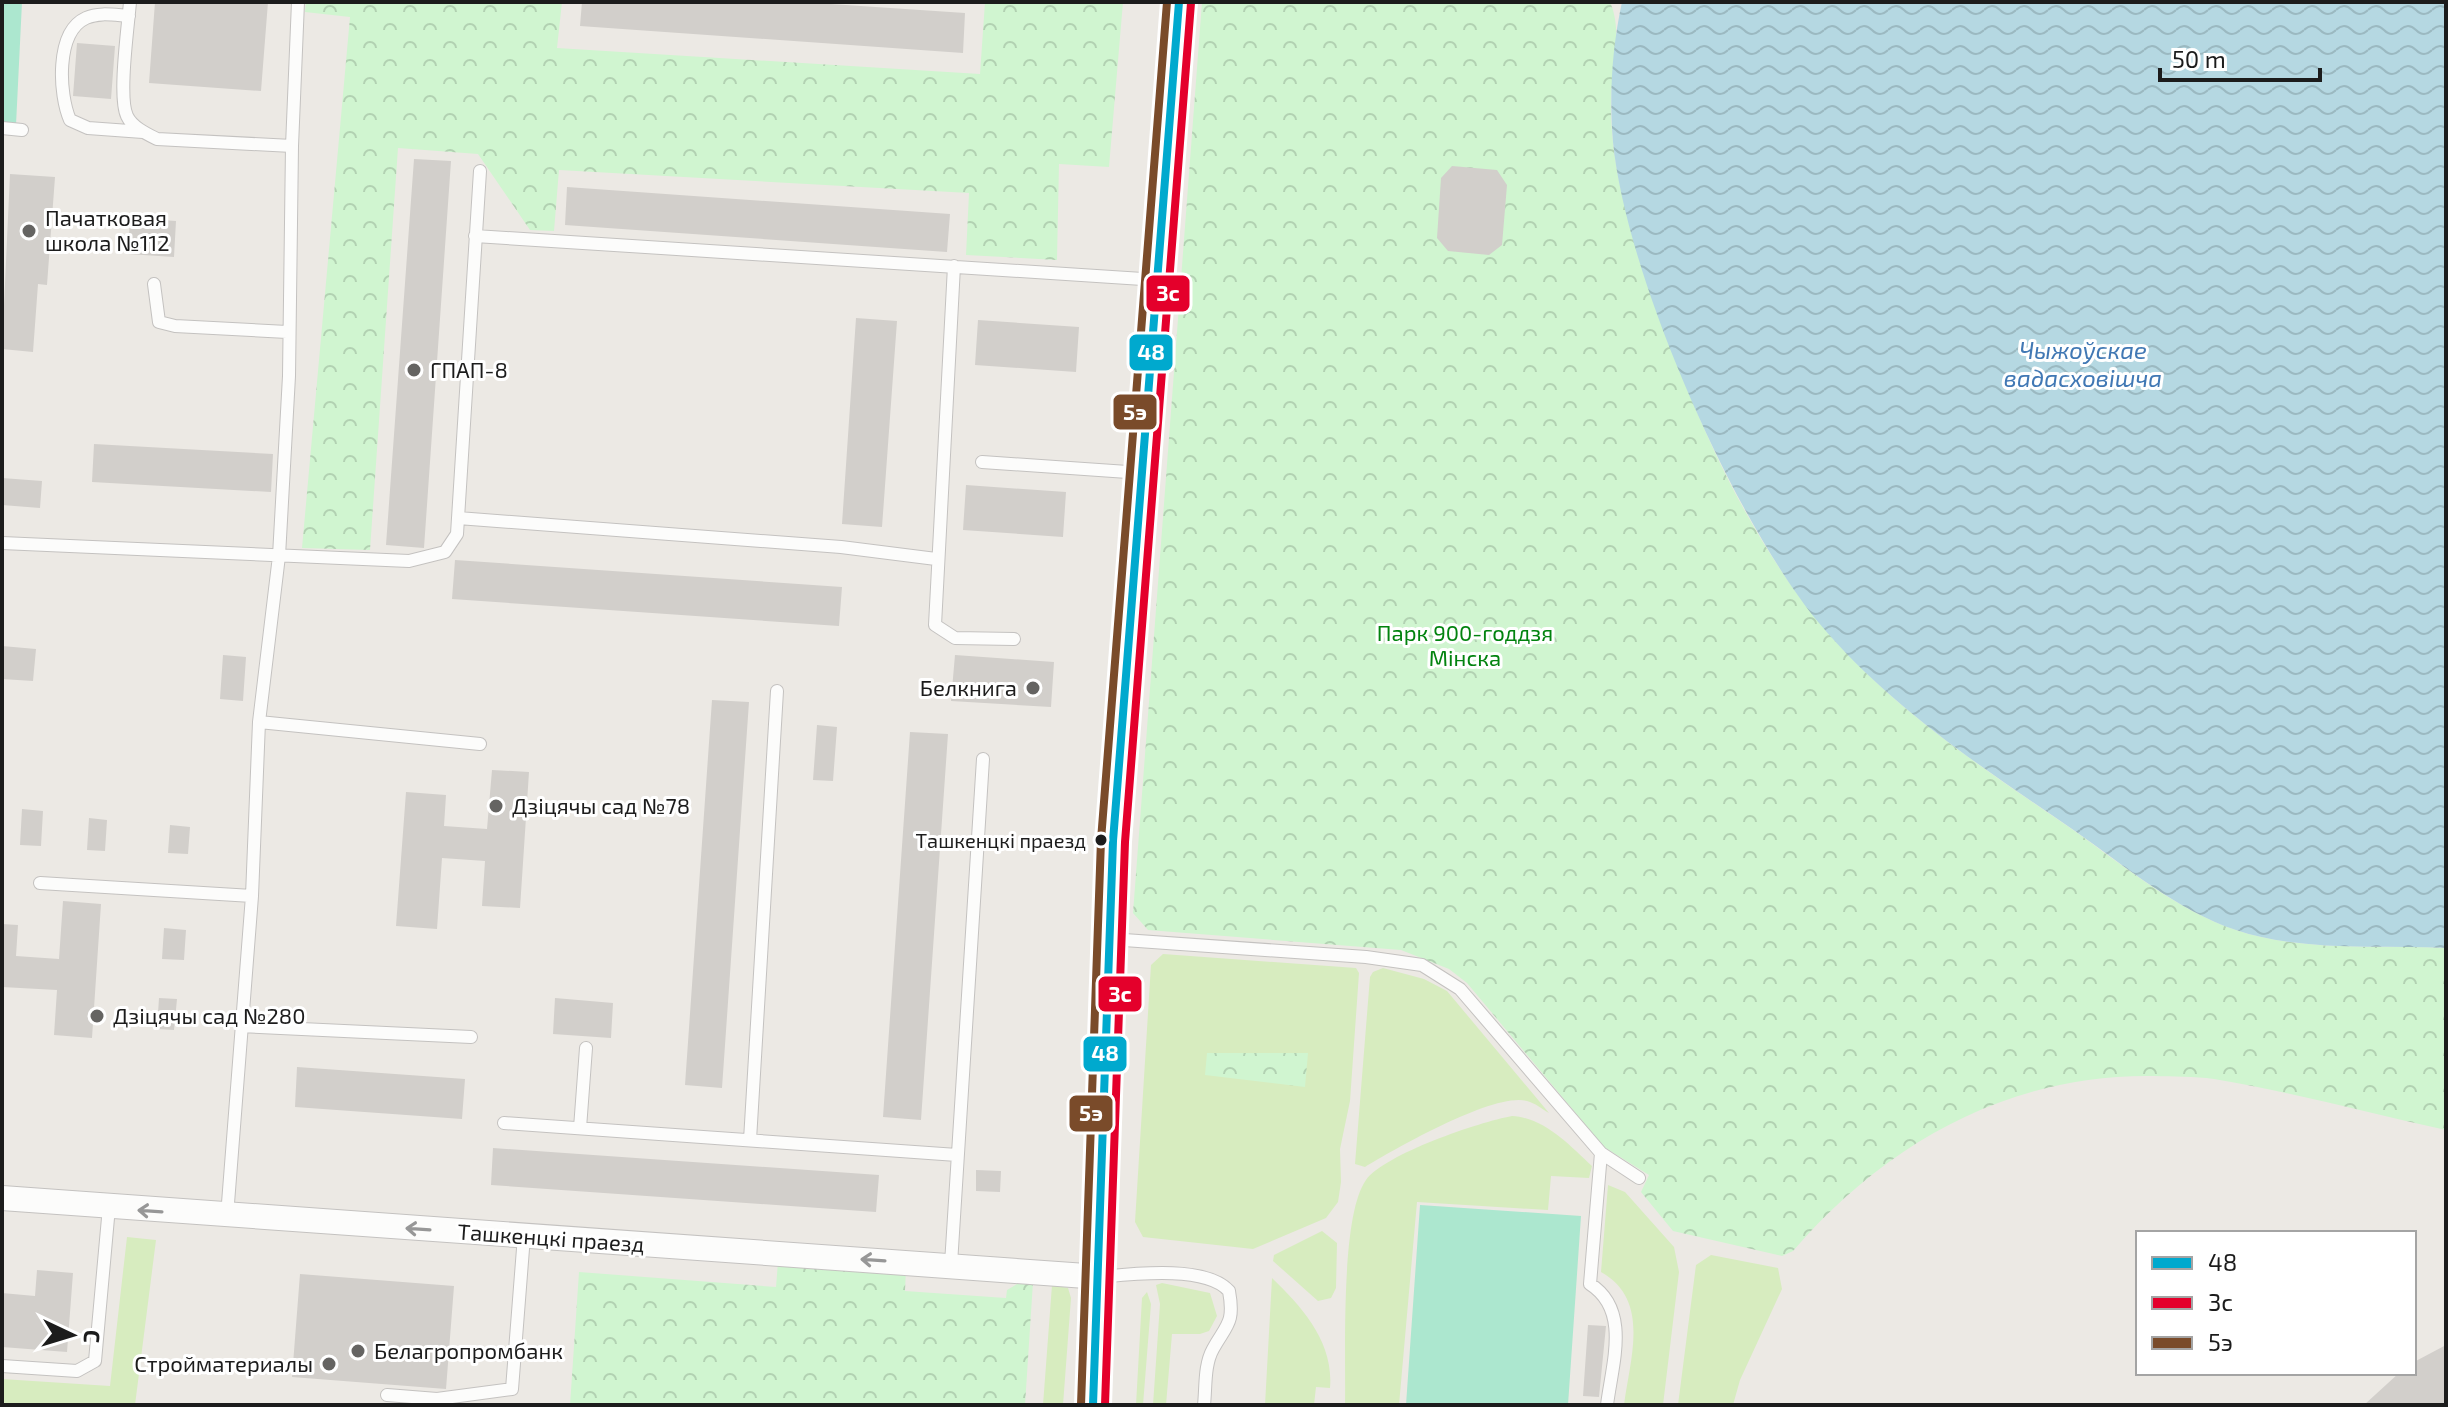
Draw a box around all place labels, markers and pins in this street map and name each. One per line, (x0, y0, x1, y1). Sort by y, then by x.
place label: Пачатковая школа №112 (45, 204, 170, 255)
marker: Пачатковая школа №112 (20, 222, 38, 240)
place label: ГПАП-8 (430, 356, 508, 382)
marker: ГПАП-8 (405, 361, 423, 379)
place label: Белкнига (920, 674, 1017, 700)
marker: Белкнига (1024, 679, 1042, 697)
place label: Дзіцячы сад №78 (512, 792, 690, 818)
marker: Дзіцячы сад №78 (487, 797, 505, 815)
place label: Ташкенцкі праезд (916, 828, 1086, 852)
marker: Ташкенцкі праезд (1093, 832, 1109, 848)
place label: Дзіцячы сад №280 (113, 1002, 305, 1028)
marker: Дзіцячы сад №280 (88, 1007, 106, 1025)
place label: Белагропромбанк (374, 1337, 563, 1363)
marker: Белагропромбанк (349, 1342, 367, 1360)
place label: Стройматериалы (134, 1350, 313, 1376)
marker: Стройматериалы (320, 1355, 338, 1373)

